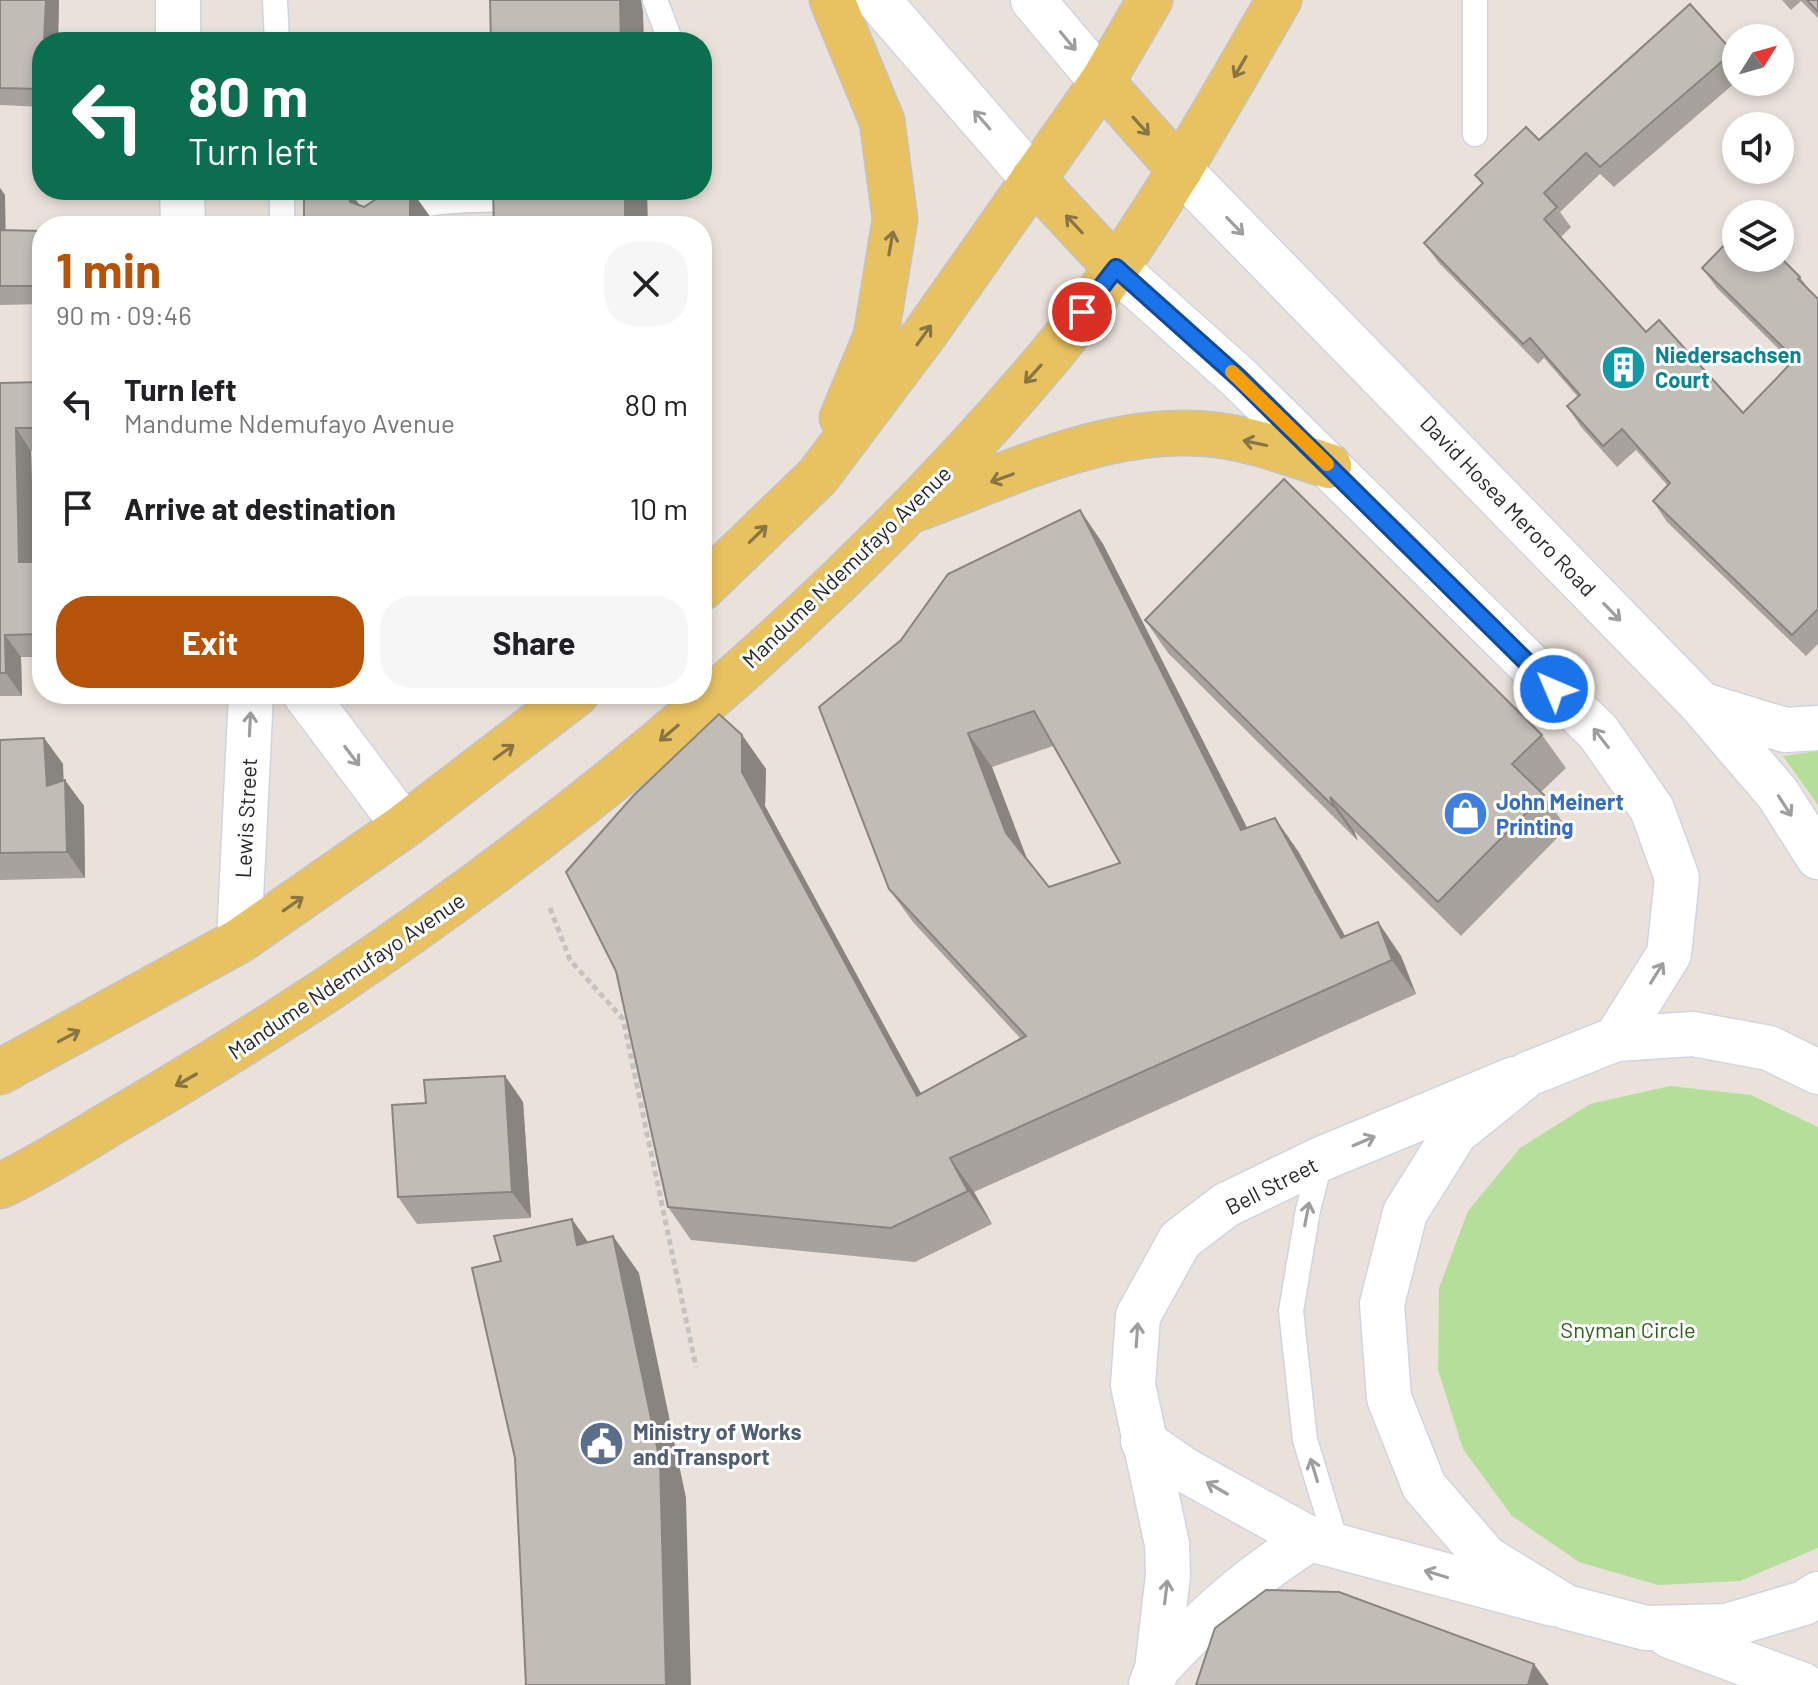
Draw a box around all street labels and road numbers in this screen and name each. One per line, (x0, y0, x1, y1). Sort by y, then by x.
street label: David Hosea Meroro Road (1416, 409, 1602, 601)
street label: Mandume Ndemufayo Avenue (736, 459, 956, 673)
street label: Lewis Street (229, 757, 261, 879)
street label: Mandume Ndemufayo Avenue (223, 886, 469, 1064)
street label: Bell Street (1220, 1151, 1322, 1219)

